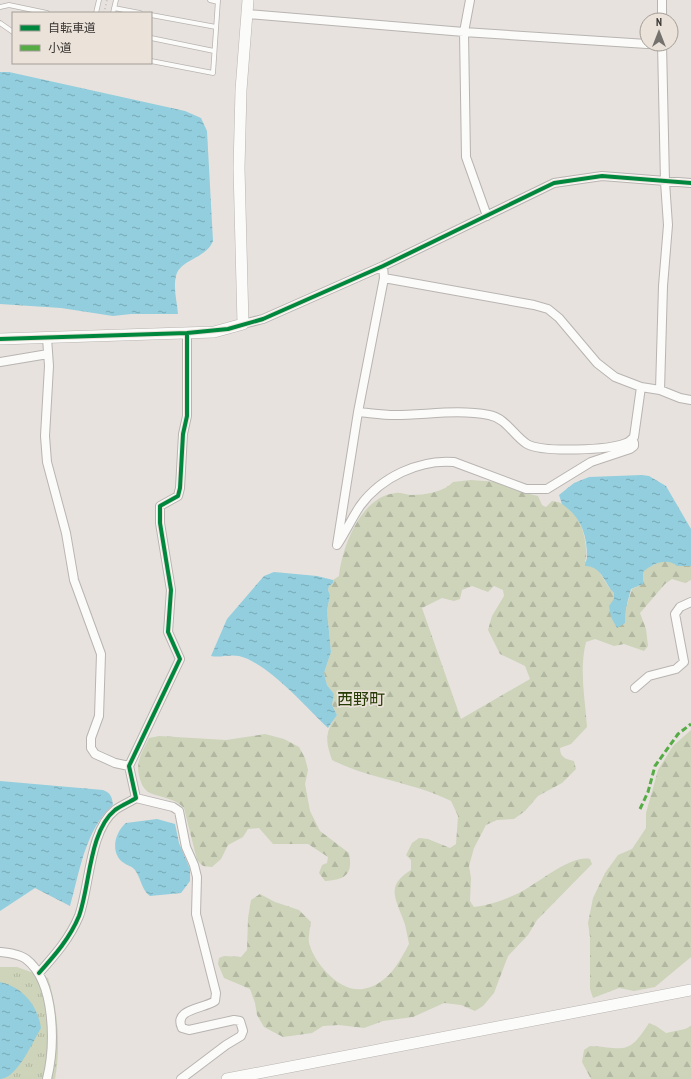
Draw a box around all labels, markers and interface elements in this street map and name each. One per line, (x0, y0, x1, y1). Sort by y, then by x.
legend (12, 12, 152, 64)
north arrow (639, 12, 679, 52)
text: N (656, 15, 662, 29)
text: 自転車道 (48, 20, 96, 35)
text: 小道 (48, 40, 72, 55)
district label: 西野町 (337, 689, 385, 709)

